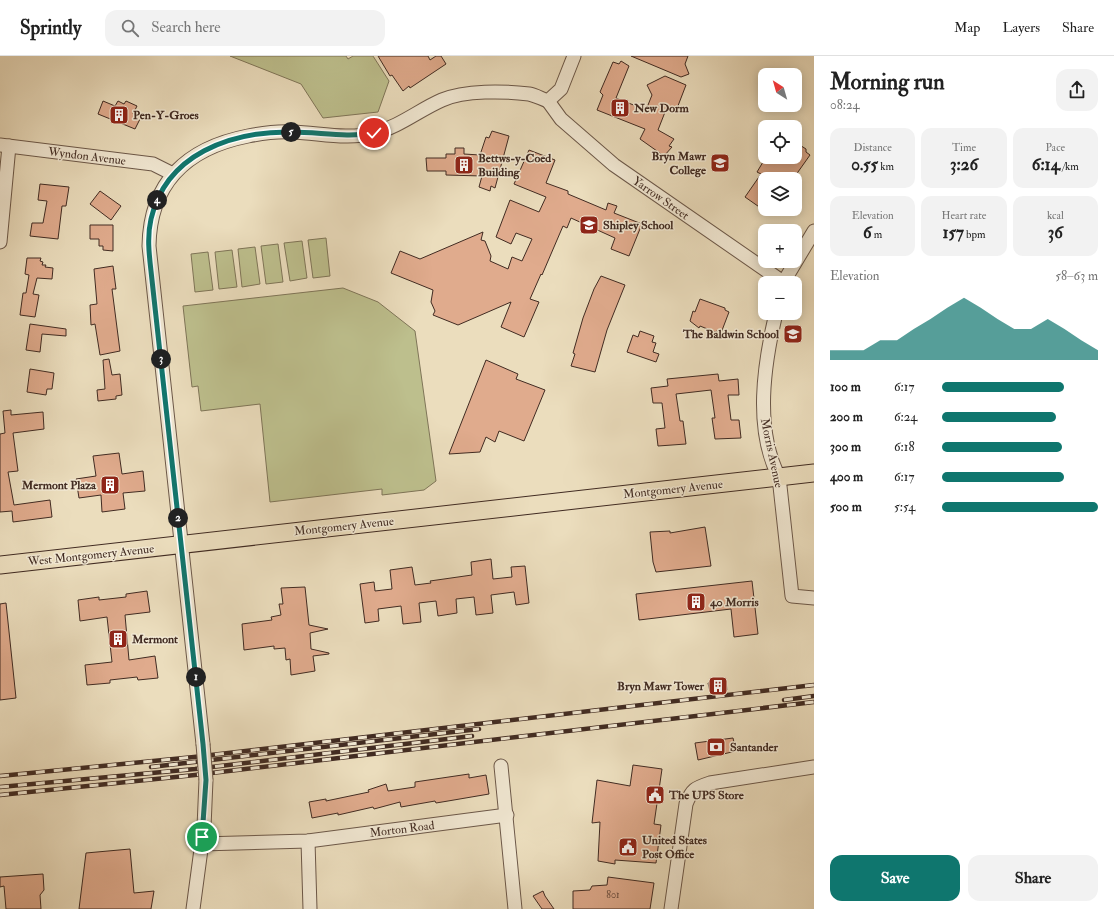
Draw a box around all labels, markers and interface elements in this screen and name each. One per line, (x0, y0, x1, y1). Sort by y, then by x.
search box (105, 10, 385, 46)
text: Sprintly (20, 16, 81, 40)
icon: search (119, 17, 141, 39)
text: Search here (151, 18, 221, 37)
text: Map (954, 19, 980, 36)
text: Layers (1002, 19, 1040, 36)
text: Share (1062, 19, 1094, 36)
north arrow (758, 68, 802, 112)
map controls (758, 68, 802, 320)
text: Morning run (830, 68, 945, 96)
button: share (1056, 69, 1098, 111)
building icon: New Dorm (609, 97, 631, 119)
text: 08:24 (830, 97, 860, 113)
place label: New Dorm (633, 101, 689, 116)
building icon: Pen-Y-Groes (108, 104, 130, 126)
place label: Pen-Y-Groes (133, 108, 199, 123)
pin (357, 116, 391, 150)
button: locate (758, 120, 802, 164)
pin: 5 (281, 122, 301, 142)
icon: check (363, 122, 385, 144)
text: 5 (289, 125, 293, 138)
text: Distance (853, 141, 892, 154)
text: Time (952, 141, 976, 154)
text: Pace (1045, 141, 1065, 154)
street label: Wyndon Avenue (46, 144, 127, 169)
place label: Bryn Mawr College (652, 149, 707, 178)
place label: Bettws-y-Coed Building (478, 151, 551, 180)
school or university icon: Bryn Mawr College (709, 152, 731, 174)
building icon: Bettws-y-Coed Building (453, 154, 475, 176)
text: 0.55 (851, 154, 878, 175)
text: 3:26 (950, 154, 978, 175)
text: 6:14 (1032, 154, 1060, 175)
text: km (878, 160, 894, 173)
text: /km (1060, 160, 1079, 173)
button: layers (758, 172, 802, 216)
street label: Yarrow Street (630, 173, 692, 223)
pin: 4 (147, 190, 167, 210)
text: 4 (154, 193, 160, 206)
text: Elevation (852, 209, 894, 222)
text: Heart rate (942, 209, 986, 222)
text: kcal (1047, 209, 1064, 222)
school or university icon: Shipley School (578, 214, 600, 236)
place label: Shipley School (603, 218, 674, 233)
text: 6 (863, 222, 872, 243)
text: 157 (942, 222, 964, 243)
text: 36 (1048, 222, 1063, 243)
button: + (758, 224, 802, 268)
text: m (872, 228, 882, 241)
text: bpm (964, 228, 986, 241)
text: Elevation (830, 268, 880, 284)
text: 58–63 m (1055, 268, 1098, 284)
button: − (758, 276, 802, 320)
school or university icon: The Baldwin School (782, 323, 804, 345)
place label: The Baldwin School (682, 327, 780, 342)
pin: 3 (151, 349, 171, 369)
text: 3 (159, 352, 163, 365)
text: 100 m (830, 379, 861, 395)
text: 6:17 (894, 379, 914, 395)
text: 200 m (830, 409, 863, 425)
text: 6:24 (894, 409, 917, 425)
street label: Morris Avenue (757, 417, 786, 489)
text: 300 m (830, 439, 861, 455)
text: 6:18 (894, 439, 915, 455)
text: 400 m (830, 469, 863, 485)
text: 6:17 (894, 469, 914, 485)
building icon: Mermont Plaza (99, 474, 121, 496)
street label: Montgomery Avenue (622, 477, 724, 502)
place label: Mermont Plaza (21, 478, 97, 493)
text: 500 m (830, 499, 862, 515)
text: 5:54 (894, 499, 915, 515)
pin: 2 (168, 508, 188, 528)
text: 2 (175, 511, 181, 524)
street label: Montgomery Avenue (293, 514, 395, 539)
street label: West Montgomery Avenue (26, 541, 155, 570)
building icon: 40 Morris (685, 591, 707, 613)
place label: 40 Morris (709, 595, 759, 610)
building icon: Mermont (107, 628, 129, 650)
place label: Mermont (131, 632, 178, 647)
pin: 1 (186, 667, 206, 687)
text: 1 (194, 670, 198, 683)
building icon: Bryn Mawr Tower (707, 675, 729, 697)
place label: Bryn Mawr Tower (617, 679, 705, 694)
bank icon: Santander (705, 736, 727, 758)
place label: Santander (730, 740, 779, 755)
public building icon: The UPS Store (644, 784, 666, 806)
place label: The UPS Store (668, 788, 745, 803)
street label: Morton Road (369, 818, 435, 841)
pin (185, 820, 219, 854)
icon: arrive (191, 826, 213, 848)
place label: United States Post Office (642, 833, 707, 862)
public building icon: United States Post Office (617, 836, 639, 858)
button: Save (830, 855, 960, 901)
button: Share (968, 855, 1098, 901)
house number: 801 (606, 889, 620, 901)

